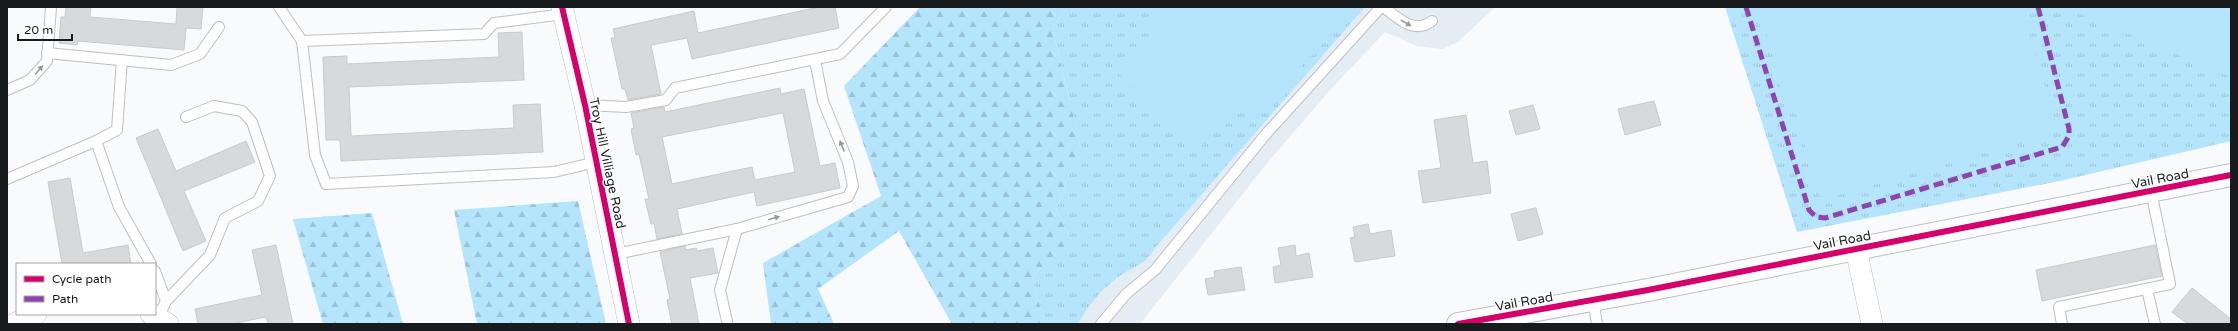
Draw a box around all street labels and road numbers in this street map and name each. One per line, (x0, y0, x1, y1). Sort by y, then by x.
street label: Troy Hill Villiage Road (585, 96, 629, 230)
street label: Vail Road (2130, 166, 2190, 192)
street label: Vail Road (1812, 228, 1872, 254)
street label: Vail Road (1494, 289, 1554, 315)

